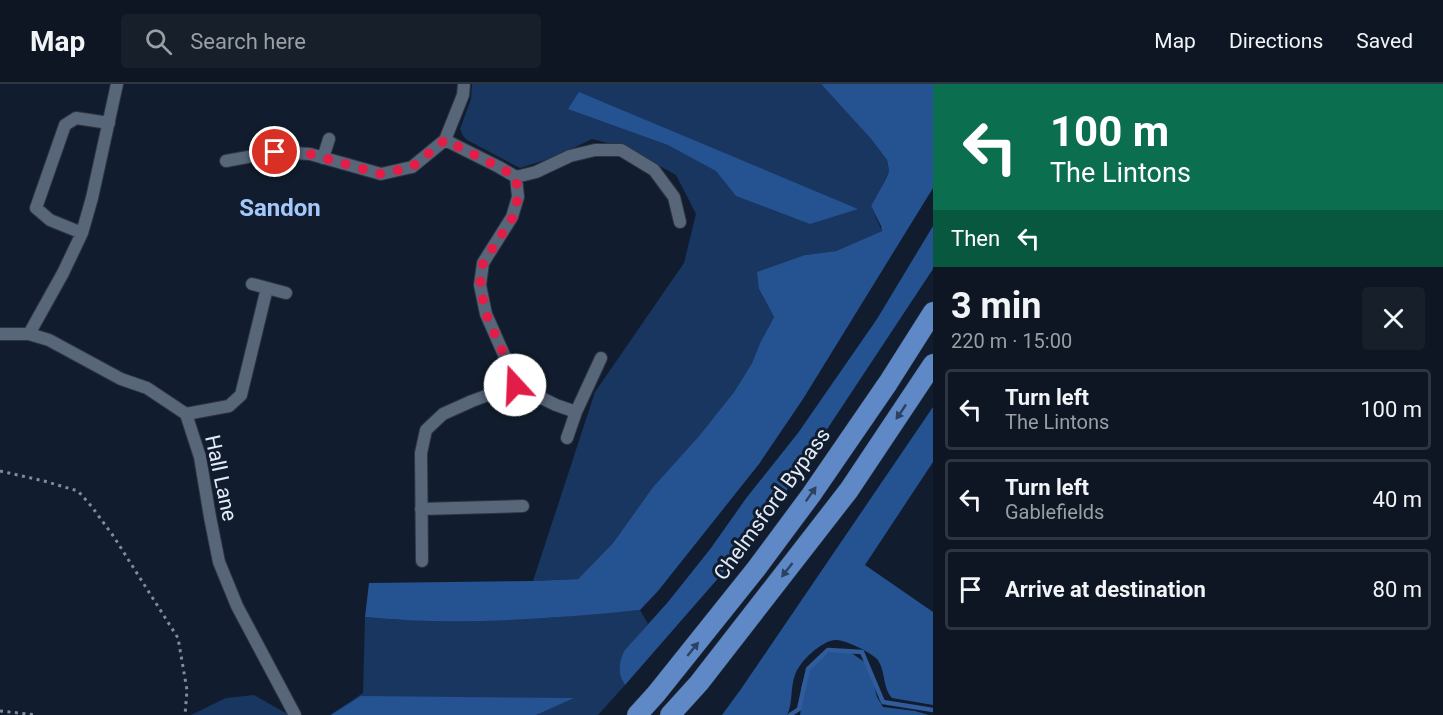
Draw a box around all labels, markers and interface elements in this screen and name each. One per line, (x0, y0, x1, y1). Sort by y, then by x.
search box (121, 14, 541, 68)
text: Map (30, 25, 85, 58)
icon: search (142, 25, 175, 58)
text: Search here (190, 29, 306, 54)
text: Map (1154, 29, 1196, 53)
text: Directions (1229, 29, 1323, 53)
text: Saved (1356, 29, 1413, 53)
text: 100 m (1050, 107, 1169, 156)
icon: left (951, 108, 1029, 186)
pin (249, 126, 300, 177)
icon: arrive (258, 135, 291, 168)
text: The Lintons (1050, 157, 1191, 189)
district label: Sandon (239, 194, 321, 222)
icon: left (1012, 222, 1045, 255)
text: Then (951, 226, 1000, 251)
text: 3 min (951, 285, 1042, 327)
button: close (1362, 287, 1425, 350)
text: 220 m · 15:00 (951, 329, 1072, 353)
position arrow (483, 353, 547, 417)
text: Turn left (1005, 385, 1089, 410)
icon: left (954, 393, 987, 426)
text: 100 m (1360, 397, 1422, 422)
one-way arrow (895, 404, 906, 421)
text: The Lintons (1005, 410, 1109, 434)
street label: Chelmsford Bypass (709, 423, 835, 585)
street label: Hall Lane (200, 433, 242, 523)
text: Turn left (1005, 475, 1089, 500)
icon: left (954, 483, 987, 516)
one-way arrow (805, 486, 817, 502)
text: 40 m (1373, 487, 1422, 512)
text: Gablefields (1005, 500, 1104, 524)
one-way arrow (781, 563, 793, 578)
icon: arrive (954, 573, 987, 606)
text: Arrive at destination (1005, 577, 1206, 602)
text: 80 m (1373, 577, 1422, 602)
one-way arrow (686, 641, 698, 656)

